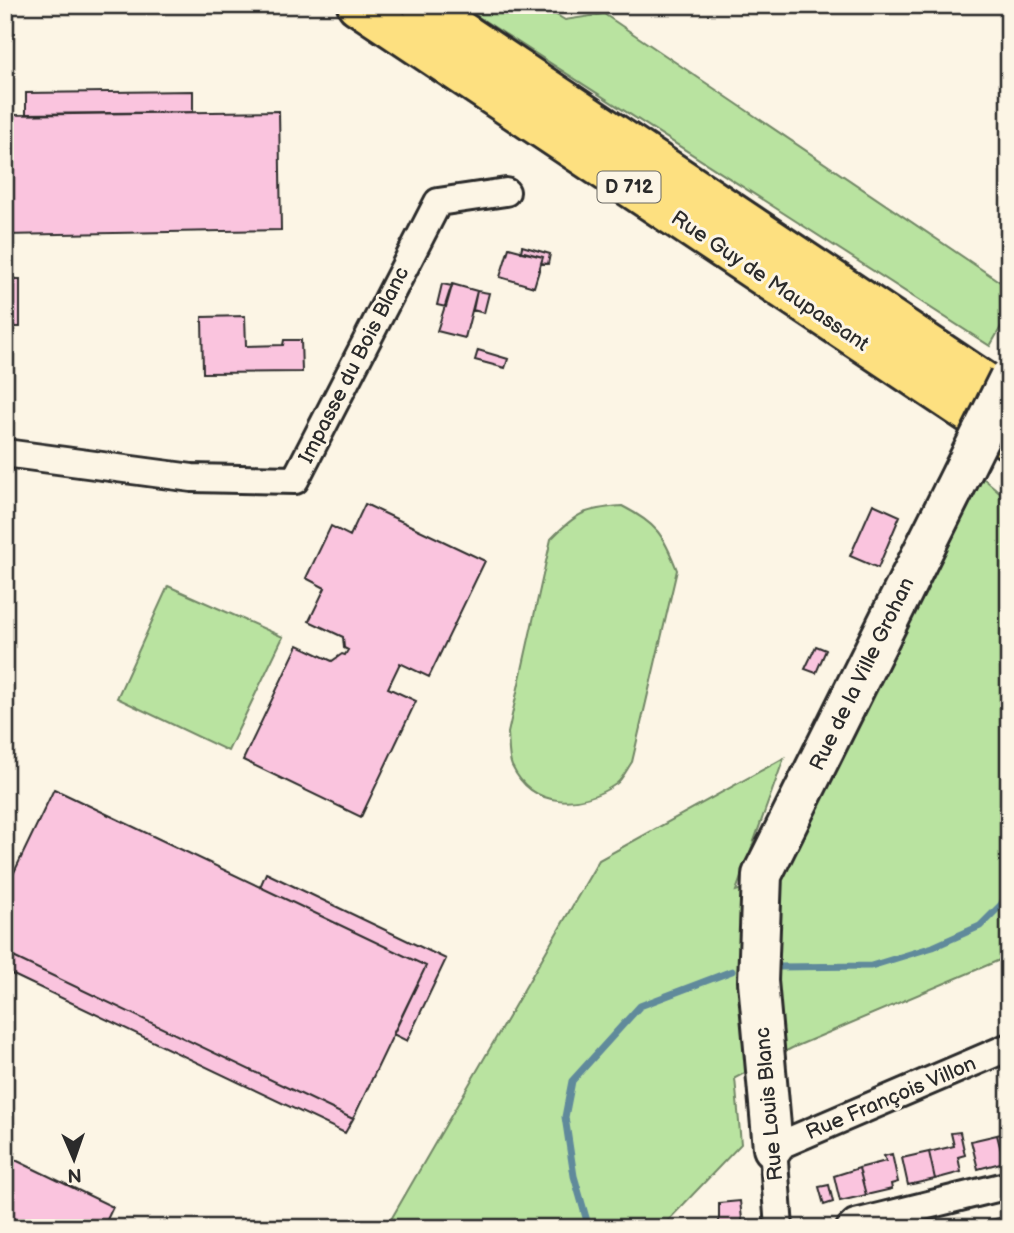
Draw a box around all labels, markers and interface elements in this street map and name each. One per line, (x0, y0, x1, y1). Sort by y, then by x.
road number: D 712 (598, 172, 660, 202)
street label: Rue Guy de Maupassant (666, 206, 874, 357)
street label: Impasse du Bois Blanc (294, 262, 414, 468)
street label: Rue de la Ville Grohan (804, 573, 920, 775)
street label: Rue Louis Blanc (750, 1026, 788, 1182)
street label: Rue François Villon (802, 1051, 980, 1145)
north arrow (38, 1124, 108, 1194)
text: N (67, 1163, 82, 1186)

